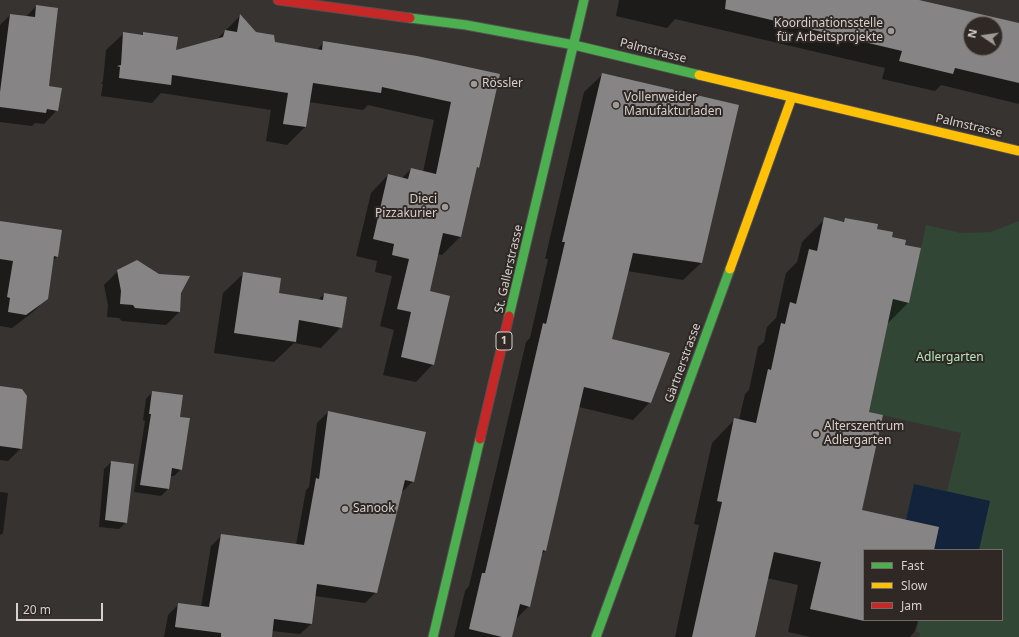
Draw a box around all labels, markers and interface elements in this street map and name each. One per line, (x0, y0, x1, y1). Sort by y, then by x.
north arrow (963, 16, 1003, 56)
place label: Koordinationsstelle für Arbeitsprojekte (774, 17, 883, 45)
marker: Koordinationsstelle für Arbeitsprojekte (886, 26, 896, 36)
text: N (963, 27, 980, 39)
street label: Palmstrasse (618, 36, 688, 66)
place label: Rössler (482, 77, 523, 91)
marker: Rössler (469, 79, 479, 89)
place label: Vollenweider Manufakturladen (624, 91, 722, 119)
marker: Vollenweider Manufakturladen (611, 100, 621, 110)
street label: Palmstrasse (934, 111, 1004, 141)
place label: Dieci Pizzakurier (375, 193, 437, 221)
marker: Dieci Pizzakurier (440, 202, 450, 212)
street label: St. Gallerstrasse (492, 223, 526, 315)
street label: Gärtnerstrasse (662, 321, 704, 405)
road number: 1 (496, 332, 512, 350)
park label: Adlergarten (916, 351, 984, 365)
place label: Alterszentrum Adlergarten (824, 420, 904, 448)
marker: Alterszentrum Adlergarten (811, 429, 821, 439)
place label: Sanook (353, 502, 395, 516)
marker: Sanook (340, 504, 350, 514)
legend (863, 549, 1003, 621)
text: Fast (901, 557, 924, 574)
text: Slow (901, 577, 927, 594)
scale bar (18, 595, 105, 621)
text: Jam (901, 597, 922, 614)
text: 20 m (23, 601, 51, 618)

